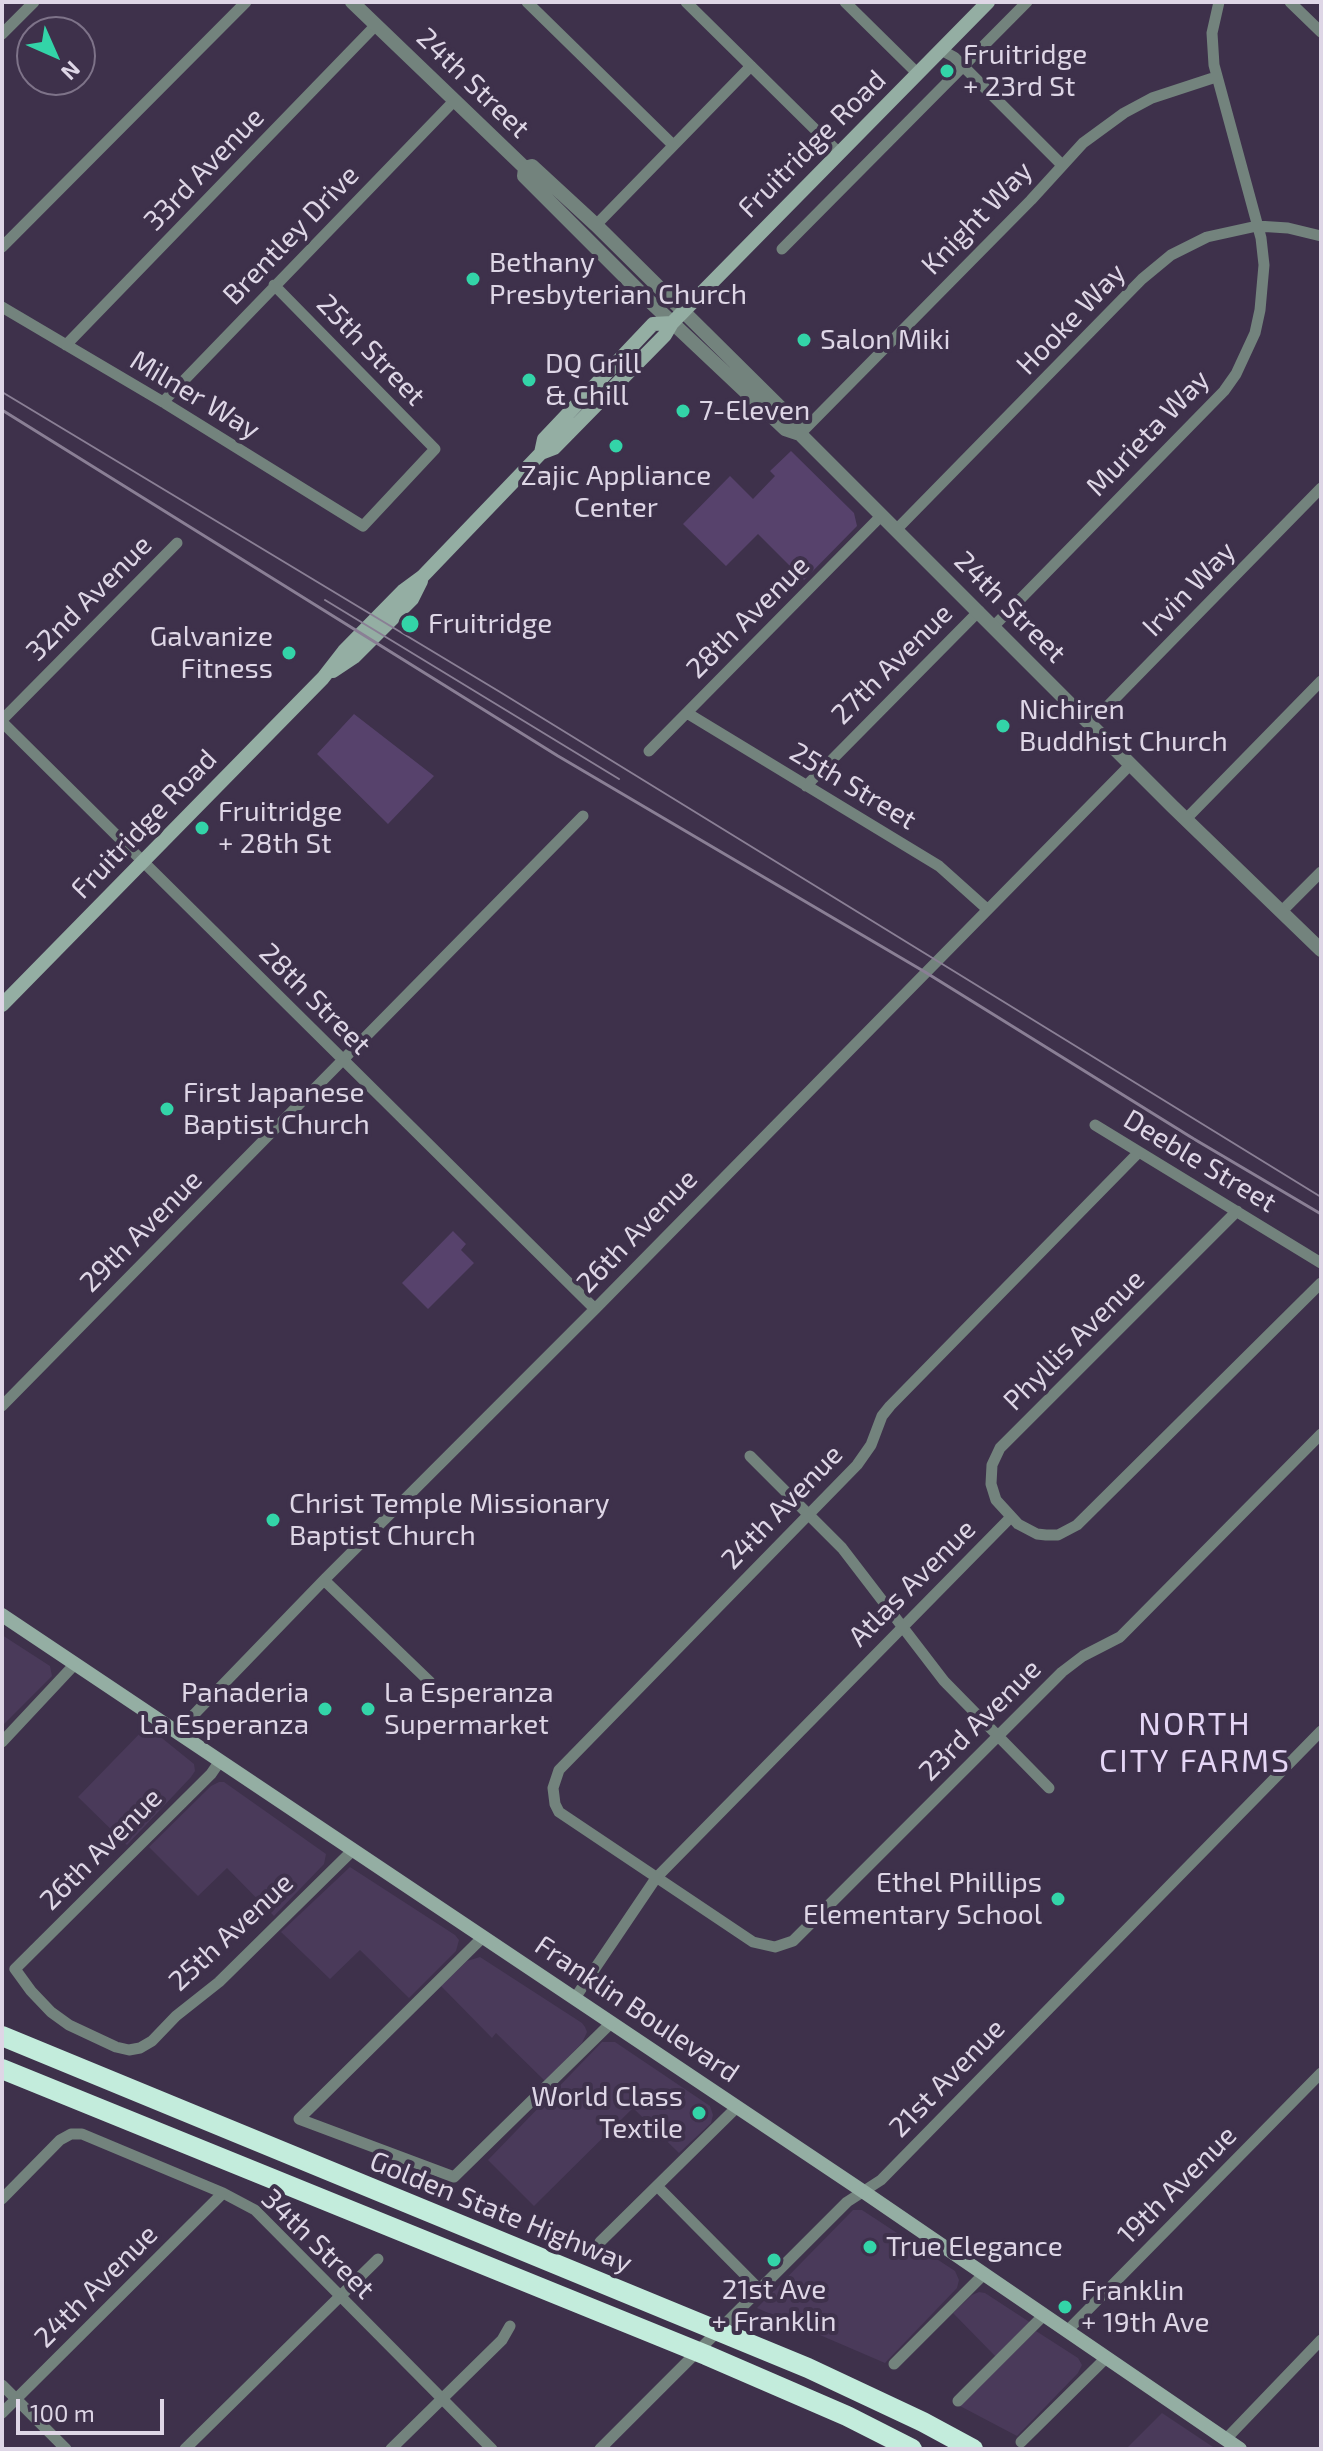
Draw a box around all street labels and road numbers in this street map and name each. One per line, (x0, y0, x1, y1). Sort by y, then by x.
street label: 24th Street (410, 21, 536, 145)
street label: Fruitridge Road (731, 63, 893, 225)
street label: 33rd Avenue (137, 100, 271, 238)
street label: Knight Way (915, 154, 1039, 282)
street label: Brentley Drive (216, 158, 366, 312)
street label: Hooke Way (1010, 256, 1132, 382)
street label: 25th Street (310, 287, 432, 413)
street label: Milner Way (124, 343, 266, 447)
street label: Murieta Way (1080, 363, 1216, 503)
street label: 32nd Avenue (19, 528, 159, 668)
street label: Irvin Way (1135, 534, 1243, 644)
street label: 24th Street (947, 544, 1073, 670)
street label: 28th Avenue (680, 549, 816, 685)
street label: 27th Avenue (825, 597, 959, 731)
street label: 25th Street (784, 735, 922, 837)
street label: Fruitridge Road (64, 742, 224, 906)
street label: 28th Street (252, 936, 378, 1062)
street label: Deeble Street (1118, 1102, 1282, 1220)
street label: 26th Avenue (570, 1162, 704, 1300)
street label: 29th Avenue (73, 1163, 209, 1299)
street label: Phyllis Avenue (997, 1263, 1151, 1417)
street label: 24th Avenue (714, 1438, 850, 1576)
street label: Atlas Avenue (842, 1513, 982, 1653)
street label: 23rd Avenue (912, 1652, 1048, 1788)
street label: 26th Avenue (33, 1781, 169, 1917)
street label: 25th Avenue (162, 1866, 300, 1998)
street label: Franklin Boulevard (529, 1928, 745, 2090)
street label: 21st Avenue (882, 2012, 1012, 2144)
street label: 19th Avenue (1111, 2119, 1243, 2251)
street label: Golden State Highway (365, 2144, 637, 2280)
street label: 34th Street (255, 2182, 381, 2306)
street label: 24th Avenue (28, 2218, 164, 2354)

